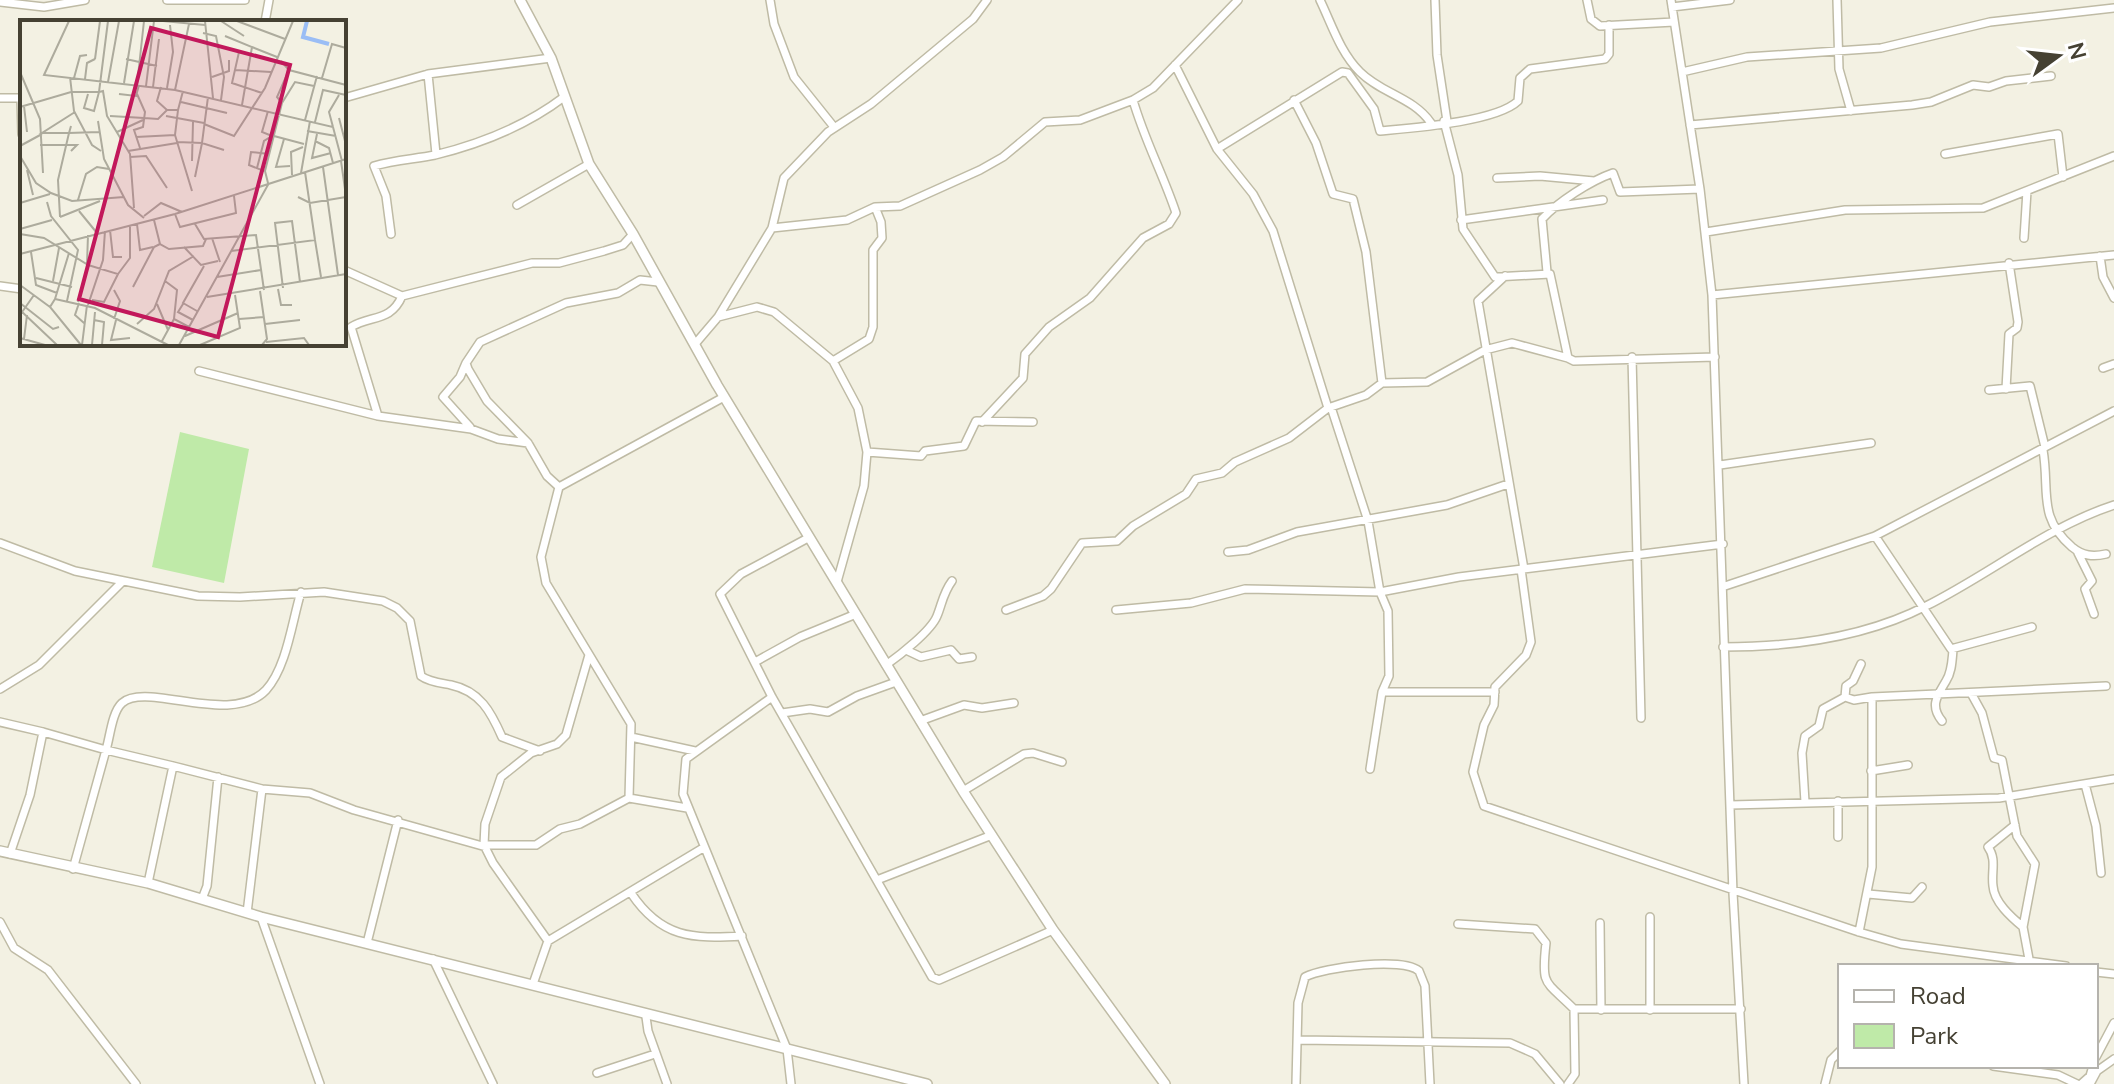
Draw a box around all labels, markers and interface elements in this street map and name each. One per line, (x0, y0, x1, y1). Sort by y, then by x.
north arrow (2018, 16, 2098, 96)
inset map (20, 20, 346, 346)
text: N (2060, 39, 2093, 63)
legend (1838, 964, 2098, 1068)
text: Road (1910, 980, 1966, 1012)
text: Park (1910, 1020, 1959, 1052)

